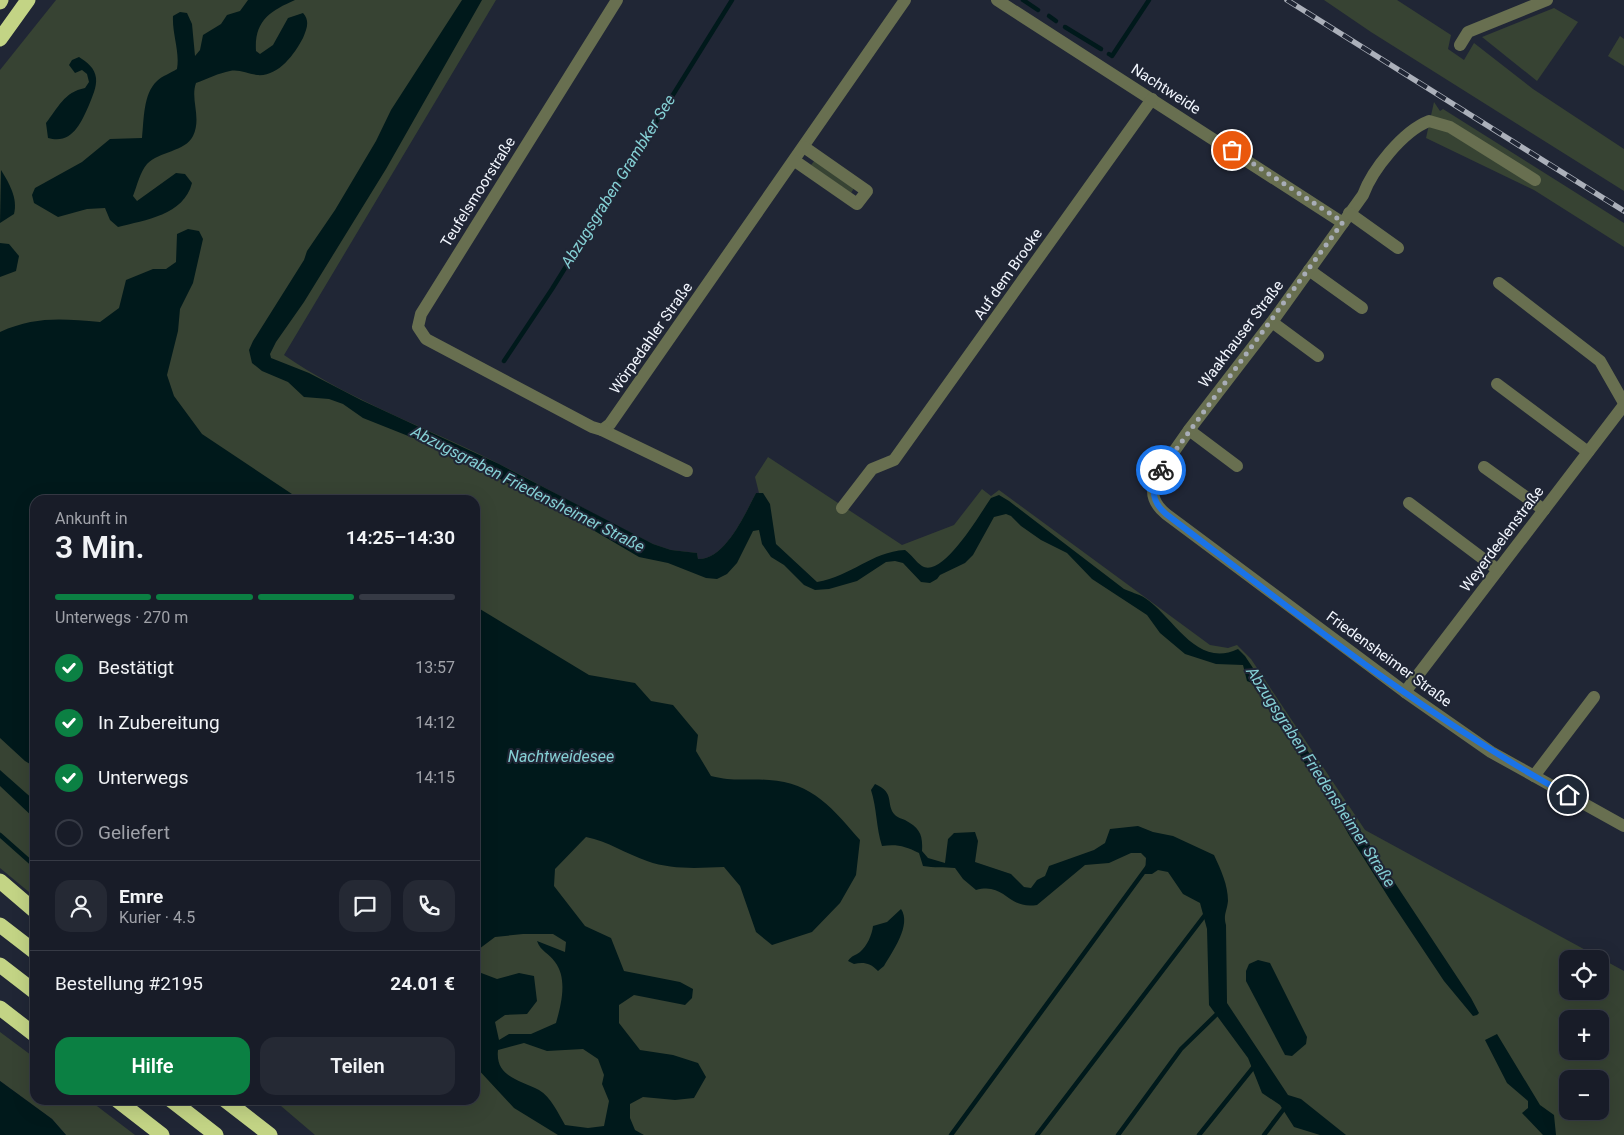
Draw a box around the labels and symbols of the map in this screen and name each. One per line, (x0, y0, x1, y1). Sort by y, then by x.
street label: Nachtweide (1128, 60, 1204, 118)
water label: Abzugsgraben Grambker See (556, 91, 679, 272)
pin (1211, 129, 1253, 171)
street label: Teufelsmoorstraße (437, 133, 519, 250)
street label: Auf dem Brooke (970, 225, 1046, 323)
street label: Waakhauser Straße (1195, 277, 1287, 391)
street label: Wörpedahler Straße (606, 279, 696, 397)
water label: Abzugsgraben Friedensheimer Straße (407, 421, 648, 556)
courier (1136, 445, 1186, 495)
street label: Weyerdeelenstraße (1456, 483, 1548, 595)
street label: Friedensheimer Straße (1323, 607, 1455, 711)
water label: Abzugsgraben Friedensheimer Straße (1242, 662, 1400, 891)
water label: Nachtweidesee (508, 747, 614, 766)
pin (1547, 774, 1589, 816)

